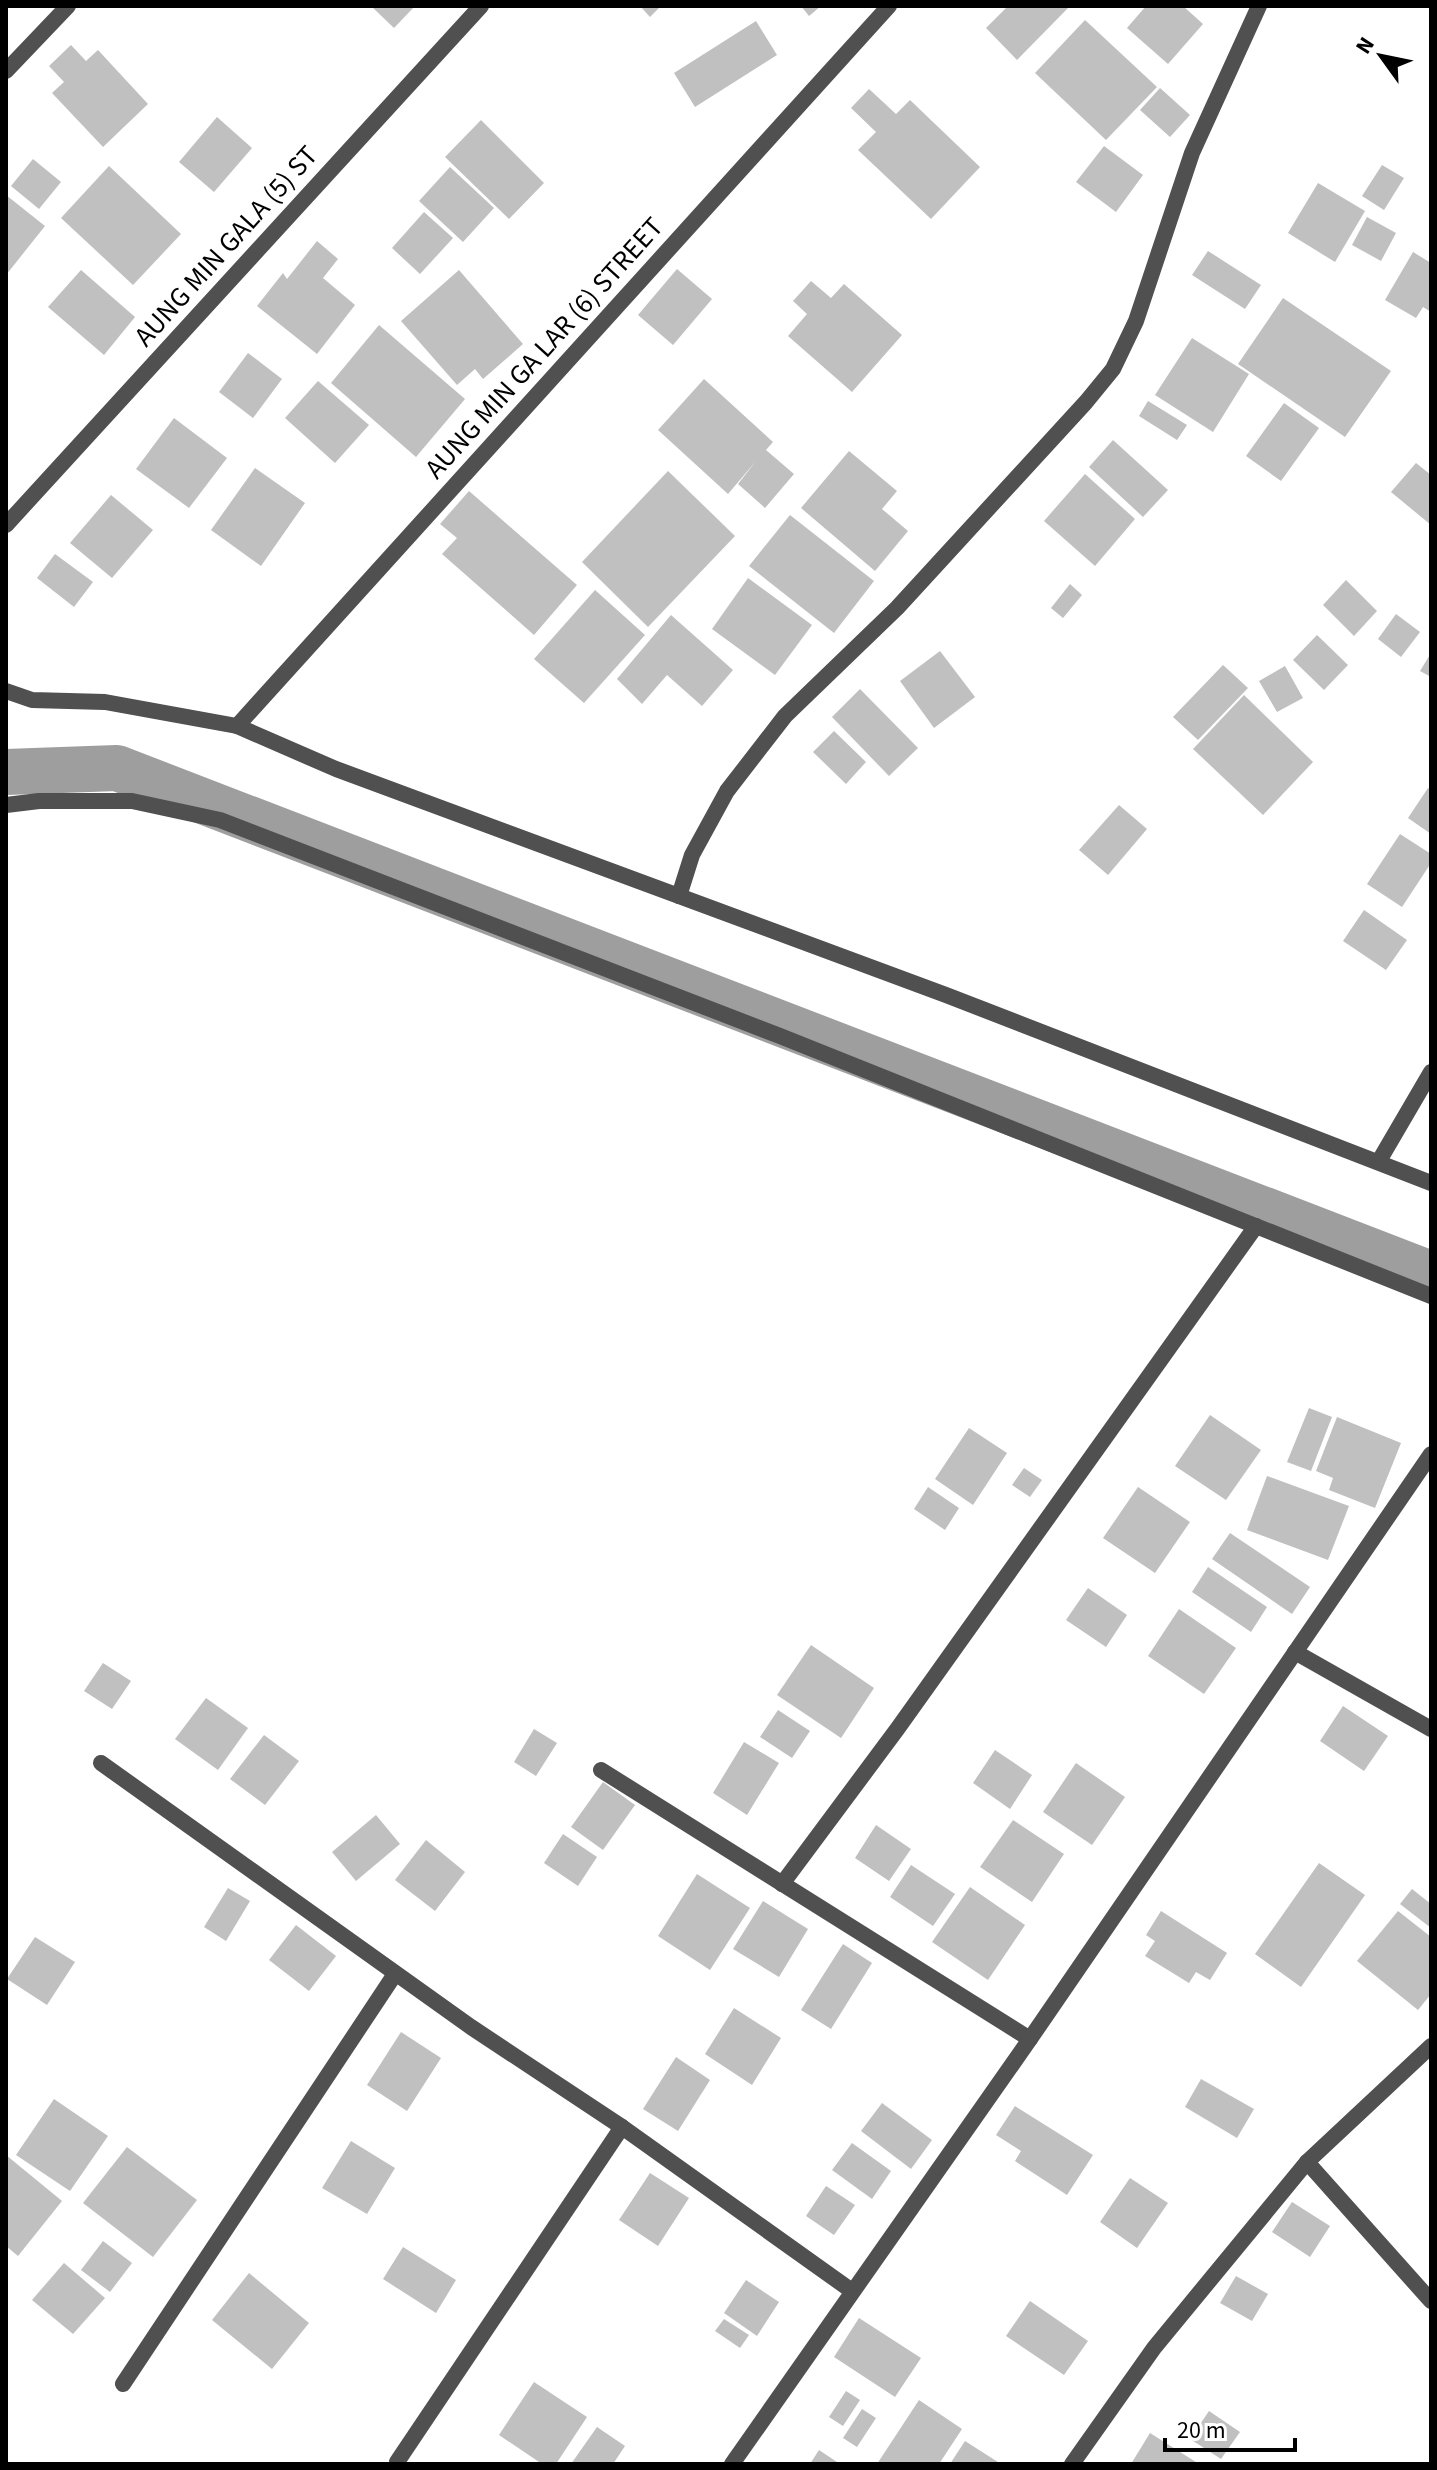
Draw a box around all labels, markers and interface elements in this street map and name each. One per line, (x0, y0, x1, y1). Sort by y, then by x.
north arrow (1341, 16, 1421, 96)
text: N (1348, 31, 1382, 61)
street label: AUNG MIN GALA (5) ST (125, 137, 327, 355)
street label: AUNG MIN GA LAR (6) STREET (415, 208, 673, 488)
scale bar (1165, 2402, 1295, 2452)
text: 20 m (1177, 2413, 1226, 2448)

